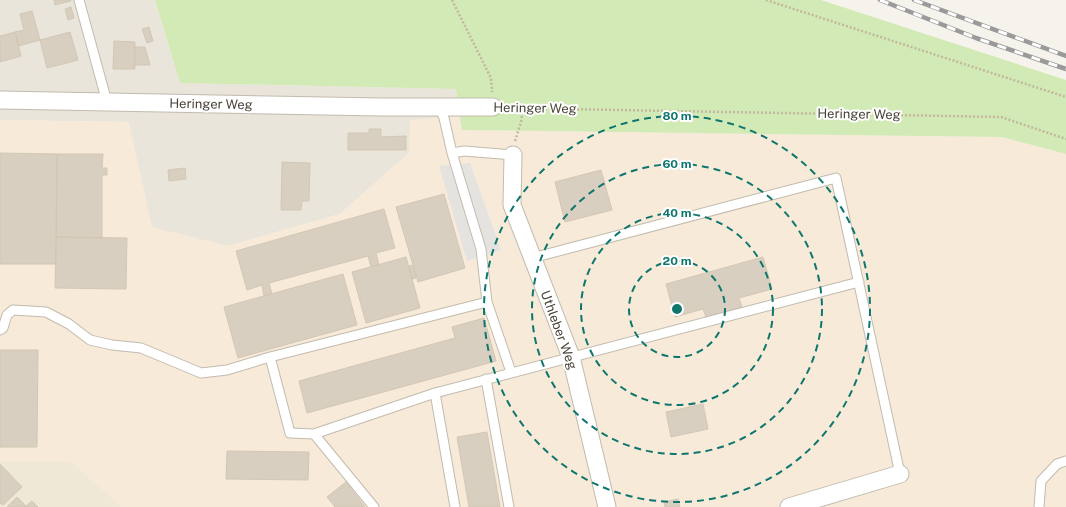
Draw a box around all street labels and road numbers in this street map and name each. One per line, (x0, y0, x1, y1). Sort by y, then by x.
street label: Heringer Weg (169, 96, 253, 112)
street label: Heringer Weg (493, 100, 577, 116)
street label: Heringer Weg (817, 106, 901, 122)
street label: Uthleber Weg (538, 288, 580, 372)

